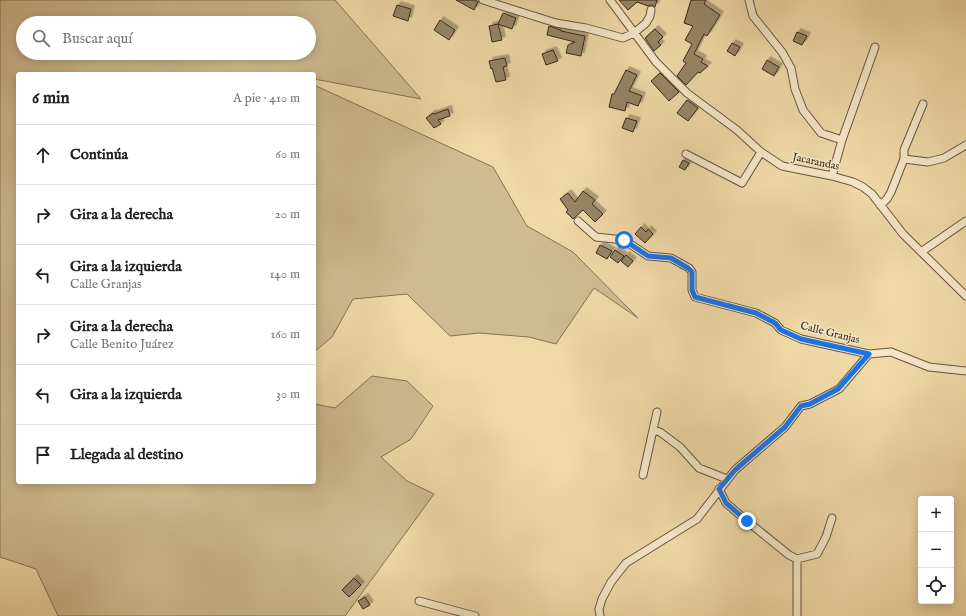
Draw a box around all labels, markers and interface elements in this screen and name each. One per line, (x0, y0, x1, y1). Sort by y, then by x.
search box (16, 16, 316, 60)
icon: search (30, 27, 52, 49)
text: Buscar aquí (62, 29, 132, 48)
text: 6 min (32, 88, 70, 109)
text: A pie · 410 m (233, 90, 300, 107)
icon: ahead (32, 144, 54, 166)
text: Continúa (70, 145, 128, 164)
text: 60 m (275, 146, 300, 163)
street label: Jacarandas (789, 150, 841, 174)
icon: right (32, 204, 54, 226)
text: Gira a la derecha (70, 205, 173, 224)
text: 20 m (275, 206, 300, 223)
route start (615, 231, 633, 249)
text: Gira a la izquierda (70, 257, 182, 276)
icon: left (32, 264, 54, 286)
text: 140 m (270, 266, 300, 283)
text: Calle Granjas (70, 276, 142, 293)
text: Gira a la derecha (70, 317, 173, 336)
street label: Calle Granjas (799, 319, 861, 347)
icon: right (32, 324, 54, 346)
text: 160 m (270, 326, 300, 343)
text: Calle Benito Juárez (70, 336, 174, 353)
icon: left (32, 384, 54, 406)
text: Gira a la izquierda (70, 385, 182, 404)
text: 30 m (276, 386, 300, 403)
icon: arrive (32, 444, 54, 466)
text: Llegada al destino (70, 445, 183, 464)
map controls (918, 496, 954, 604)
button: + (918, 496, 954, 532)
route end (738, 512, 756, 530)
button: − (918, 532, 954, 568)
button: locate (918, 568, 954, 604)

